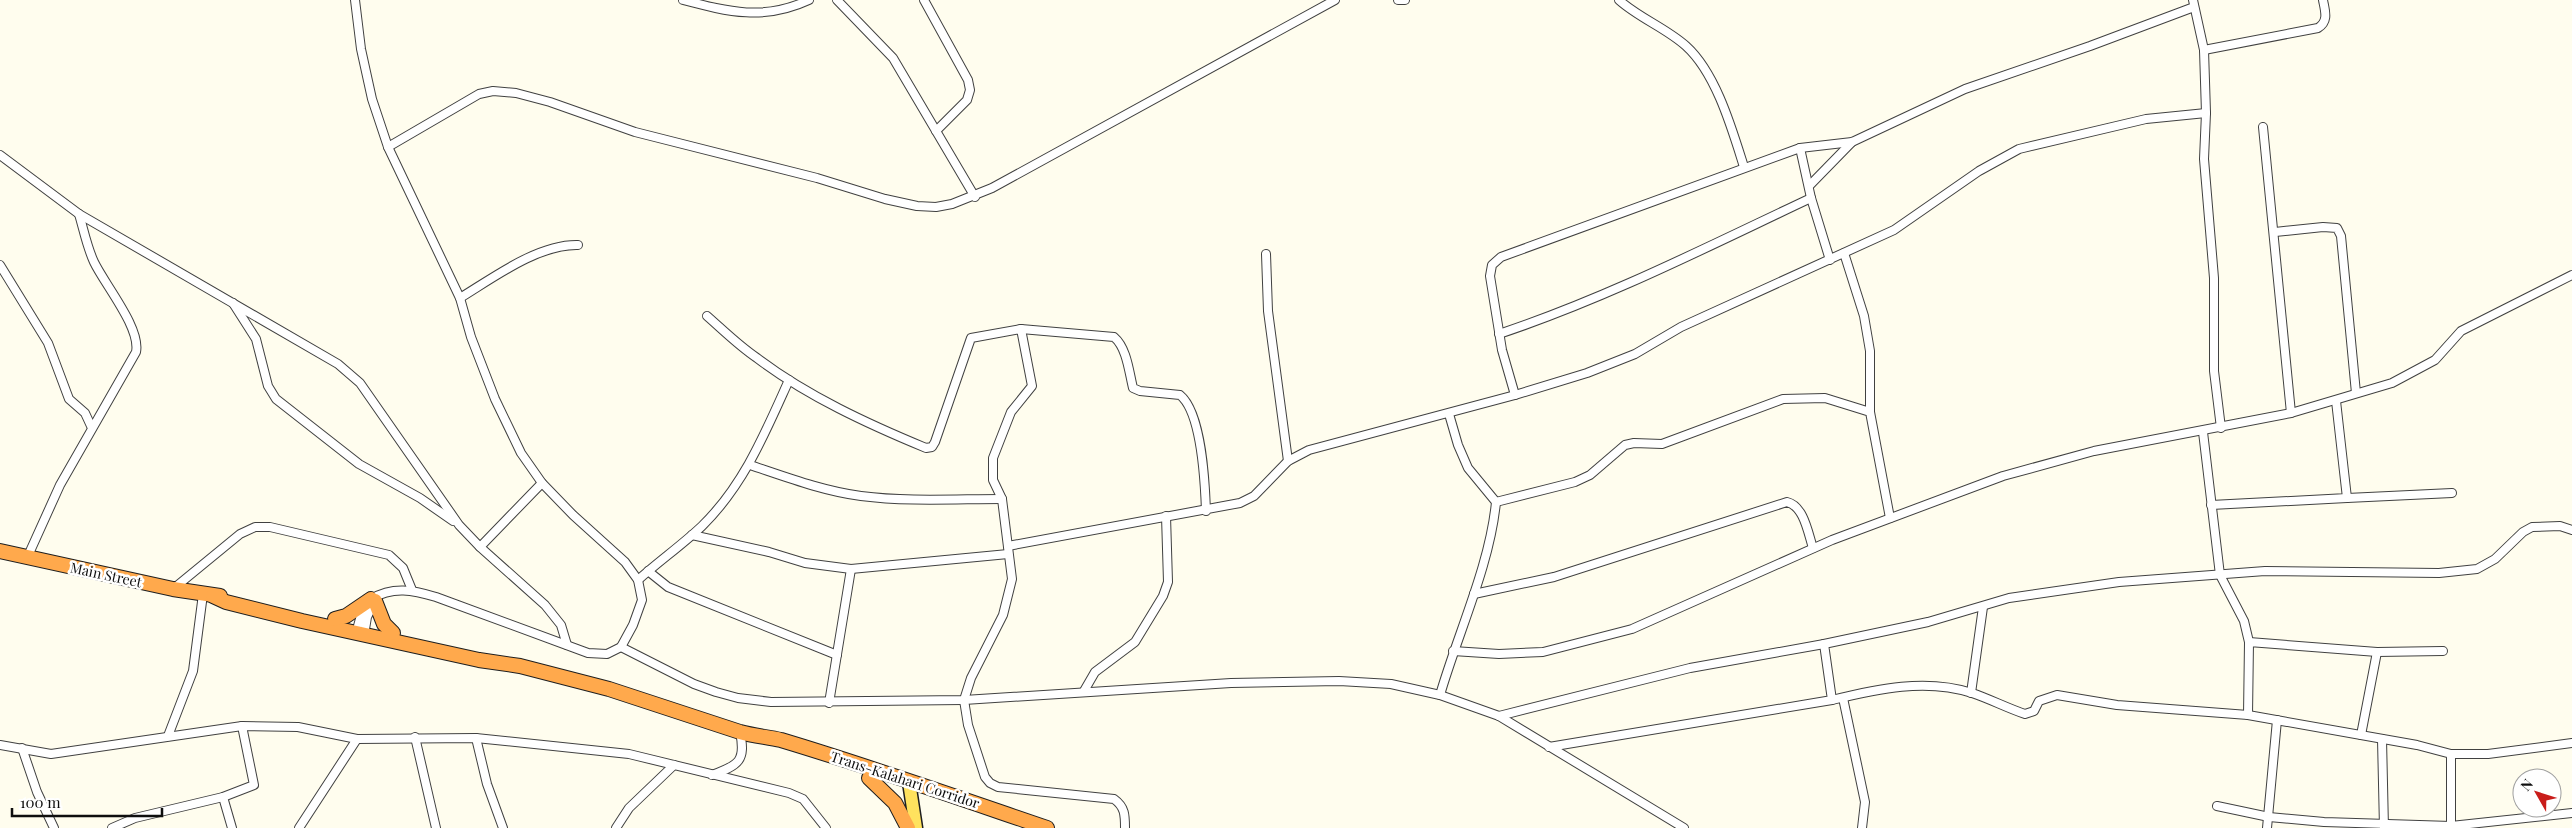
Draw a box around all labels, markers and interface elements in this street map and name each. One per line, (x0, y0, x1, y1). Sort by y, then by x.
street label: Main Street (69, 558, 145, 592)
street label: Trans-Kalahari Corridor (828, 746, 983, 813)
north arrow (2512, 768, 2562, 818)
text: N (2516, 775, 2537, 794)
scale bar (12, 786, 162, 818)
text: 100 m (20, 792, 61, 812)

